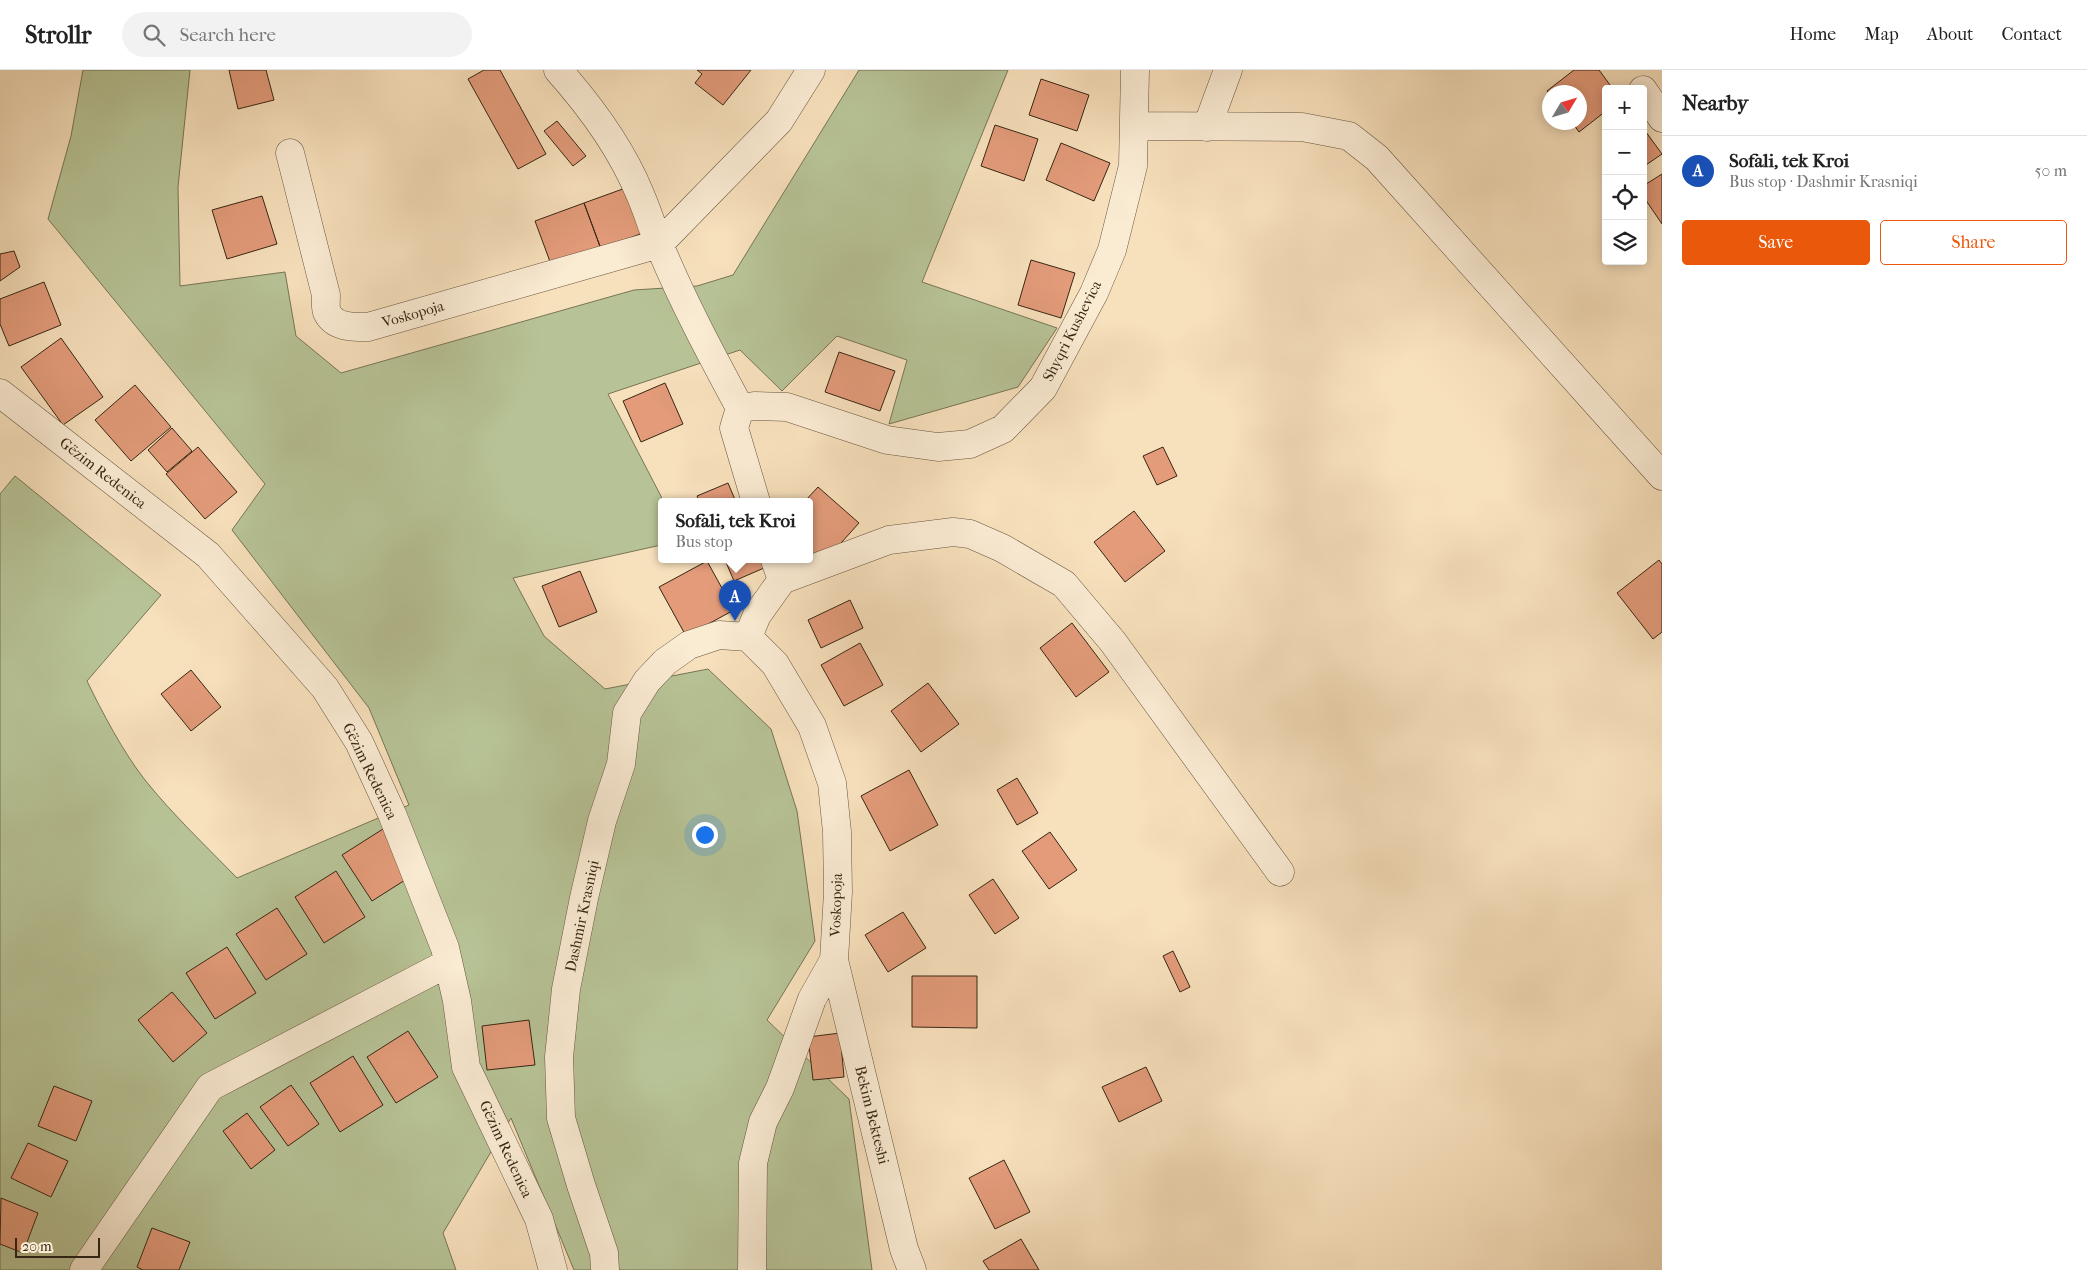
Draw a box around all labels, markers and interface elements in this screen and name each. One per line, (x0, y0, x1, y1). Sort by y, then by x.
search box (122, 12, 472, 57)
text: Strollr (25, 21, 92, 49)
icon: search (140, 21, 168, 49)
text: Search here (180, 24, 276, 46)
text: Home (1789, 24, 1836, 45)
text: Map (1864, 24, 1899, 45)
text: About (1927, 24, 1973, 45)
text: Contact (2001, 24, 2062, 45)
north arrow (1542, 85, 1587, 130)
map controls (1602, 85, 1647, 265)
button: + (1602, 85, 1647, 130)
text: Nearby (1682, 91, 1748, 115)
button: − (1602, 130, 1647, 175)
text: Sofali, tek Kroi (1729, 150, 1849, 172)
text: A (1693, 161, 1703, 180)
text: 50 m (2035, 161, 2067, 180)
text: Bus stop · Dashmir Krasniqi (1729, 172, 1918, 191)
button: locate (1602, 175, 1647, 220)
button: layers (1602, 220, 1647, 265)
button: Save (1682, 220, 1870, 265)
button: Share (1880, 220, 2067, 265)
street label: Shyqri Kushevica (1039, 277, 1106, 384)
street label: Voskopoja (379, 296, 447, 332)
street label: Gëzim Redenica (56, 434, 151, 513)
popup (658, 498, 813, 563)
text: Sofali, tek Kroi (675, 510, 796, 532)
text: Bus stop (675, 532, 733, 551)
pin: A (719, 580, 751, 621)
street label: Gëzim Redenica (339, 720, 402, 823)
your location (692, 822, 718, 848)
street label: Dashmir Krasniqi (561, 858, 603, 974)
street label: Voskopoja (826, 872, 846, 938)
street label: Bekim Bekteshi (851, 1064, 893, 1167)
street label: Gëzim Redenica (476, 1098, 537, 1201)
scale bar (15, 1235, 100, 1258)
text: 20 m (22, 1238, 52, 1255)

